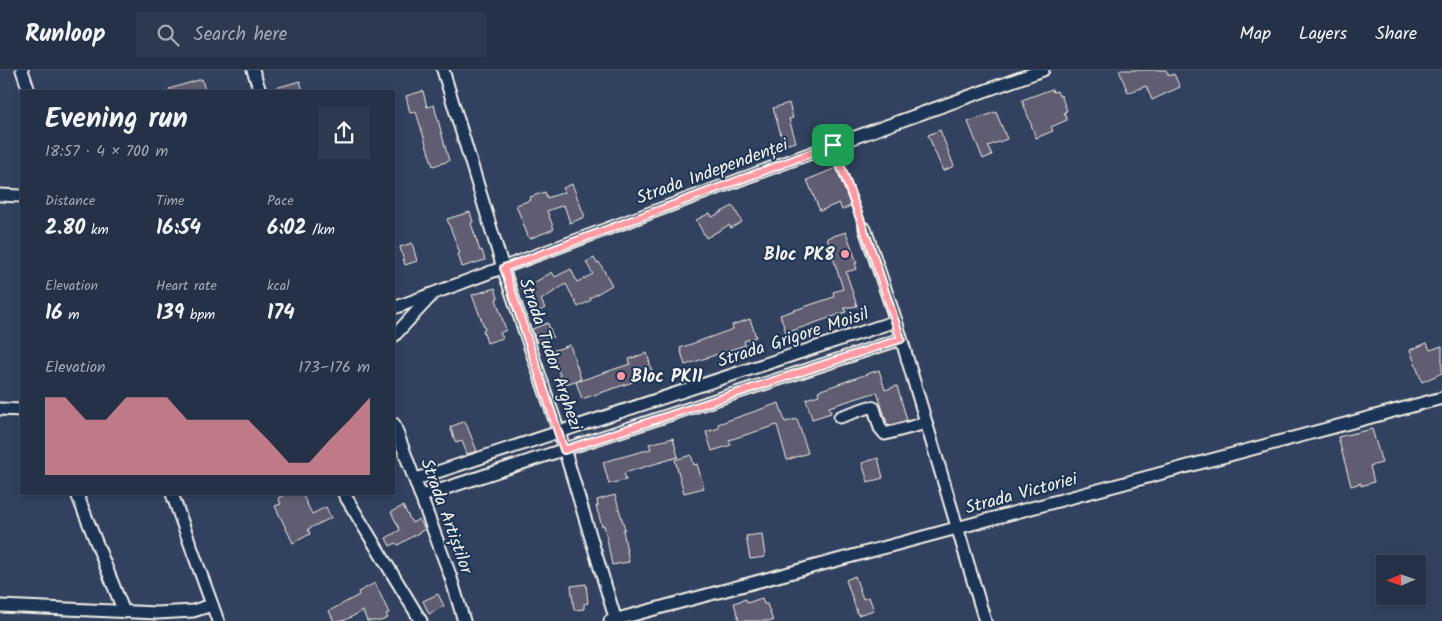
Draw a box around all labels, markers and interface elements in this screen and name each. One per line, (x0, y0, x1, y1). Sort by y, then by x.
search box (136, 12, 486, 57)
text: Runloop (25, 15, 106, 54)
text: Search here (194, 20, 287, 50)
text: Map (1240, 20, 1271, 49)
text: Layers (1299, 20, 1347, 49)
text: Share (1375, 20, 1417, 49)
icon: search (154, 21, 182, 49)
text: Evening run (45, 97, 188, 142)
button: share (318, 107, 370, 159)
pin (812, 124, 854, 166)
street label: Strada Independenței (633, 131, 793, 213)
icon: arrive (819, 131, 847, 159)
text: 18:57 · 4 × 700 m (45, 139, 168, 164)
text: Distance (45, 190, 95, 212)
text: Time (156, 190, 184, 212)
text: Pace (267, 190, 294, 212)
text: 2.80 (45, 212, 85, 245)
text: 16:54 (156, 212, 201, 245)
text: 6:02 (267, 212, 307, 245)
text: km (85, 219, 109, 241)
text: /km (307, 219, 335, 241)
place label: Bloc PK8 (764, 241, 835, 270)
marker: Bloc PK8 (839, 248, 851, 260)
street label: Strada Tudor Arghezi (510, 274, 589, 435)
text: Elevation (45, 275, 98, 297)
text: Heart rate (156, 275, 217, 297)
text: kcal (267, 275, 290, 297)
text: 16 (45, 297, 63, 330)
text: 139 (156, 297, 184, 330)
text: 174 (267, 297, 295, 330)
street label: Strada Grigore Moisil (714, 300, 874, 377)
text: m (63, 304, 80, 326)
text: bpm (184, 304, 215, 326)
text: Elevation (45, 355, 106, 380)
text: 173–176 m (298, 355, 370, 380)
place label: Bloc PK11 (631, 363, 703, 392)
marker: Bloc PK11 (615, 370, 627, 382)
street label: Strada Artiștilor (411, 455, 480, 579)
street label: Strada Victoriei (962, 465, 1081, 523)
north arrow (1376, 555, 1426, 605)
map controls (1376, 555, 1426, 605)

